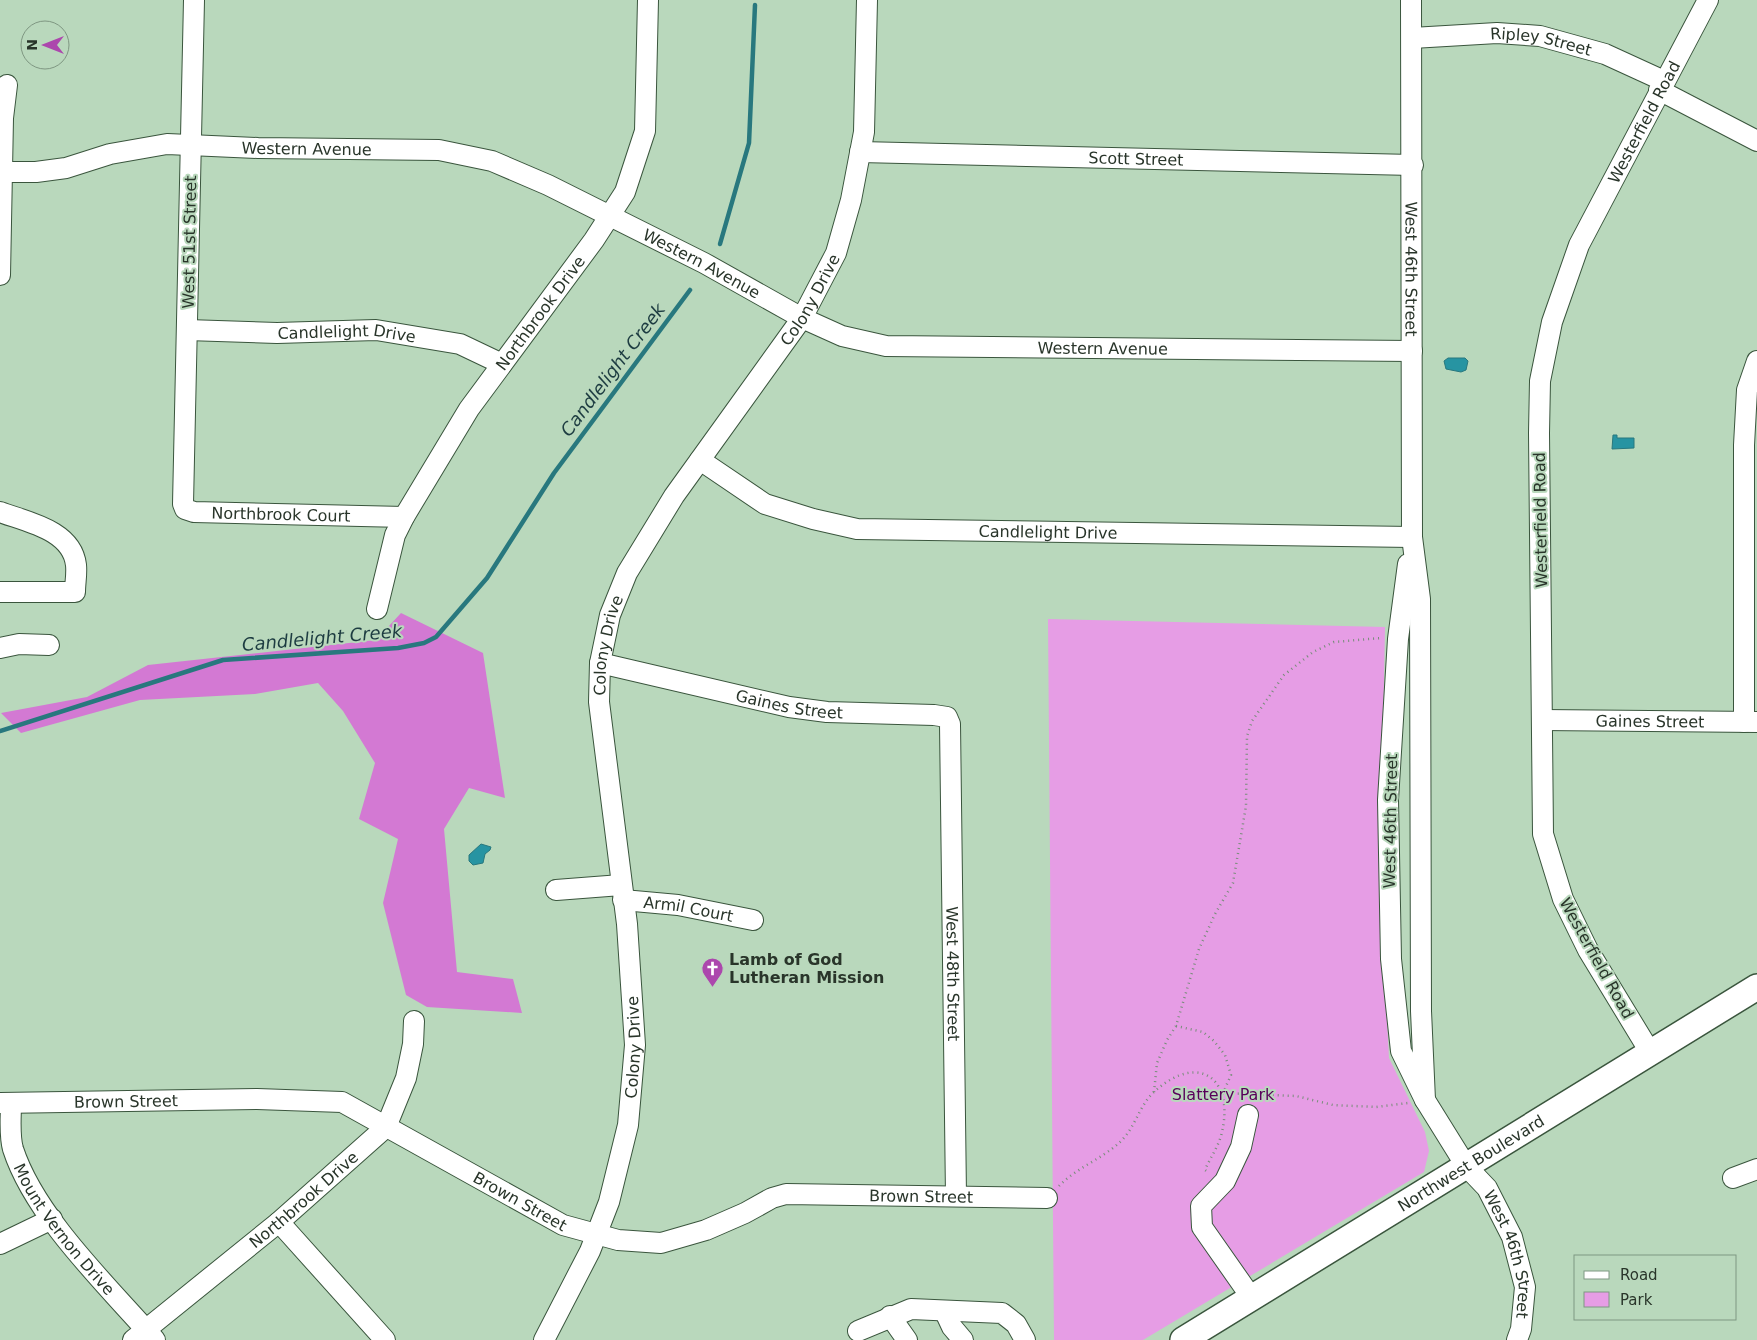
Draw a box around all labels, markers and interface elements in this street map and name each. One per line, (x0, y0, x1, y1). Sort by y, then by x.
north arrow (20, 20, 70, 70)
street label: Ripley Street (1490, 24, 1594, 60)
text: N (24, 39, 40, 51)
street label: Westerfield Road (1604, 58, 1684, 187)
street label: Western Avenue (241, 138, 372, 159)
street label: Scott Street (1088, 148, 1184, 170)
street label: West 51st Street (179, 175, 200, 309)
street label: West 46th Street (1401, 201, 1421, 337)
street label: Western Avenue (640, 225, 764, 303)
street label: Colony Drive (776, 251, 844, 349)
street label: Northbrook Drive (492, 252, 589, 374)
water label: Candlelight Creek (556, 298, 670, 440)
street label: Candlelight Drive (277, 321, 417, 346)
street label: Western Avenue (1038, 338, 1168, 359)
street label: Westerfield Road (1530, 452, 1551, 588)
street label: Northbrook Court (211, 503, 351, 526)
street label: Candlelight Drive (979, 522, 1118, 543)
street label: Colony Drive (590, 592, 627, 696)
water label: Candlelight Creek (241, 620, 404, 655)
street label: Gaines Street (734, 686, 843, 722)
street label: Gaines Street (1596, 711, 1704, 732)
street label: West 46th Street (1380, 753, 1401, 889)
street label: Armil Court (643, 893, 735, 926)
street label: Westerfield Road (1555, 894, 1638, 1022)
street label: West 48th Street (942, 906, 963, 1041)
place label: Lamb of God Lutheran Mission (729, 950, 884, 987)
church icon: Lamb of God Lutheran Mission (701, 956, 725, 987)
street label: Colony Drive (621, 996, 645, 1099)
park label: Slattery Park (1172, 1085, 1275, 1104)
street label: Brown Street (74, 1091, 178, 1112)
street label: Northwest Boulevard (1394, 1111, 1548, 1216)
street label: Northbrook Drive (246, 1147, 362, 1252)
street label: Mount Vernon Drive (10, 1160, 119, 1299)
street label: Brown Street (470, 1168, 570, 1235)
street label: Brown Street (869, 1186, 973, 1207)
street label: West 46th Street (1480, 1187, 1534, 1319)
legend (1574, 1255, 1737, 1320)
text: Road (1620, 1266, 1658, 1284)
text: Park (1620, 1291, 1653, 1309)

